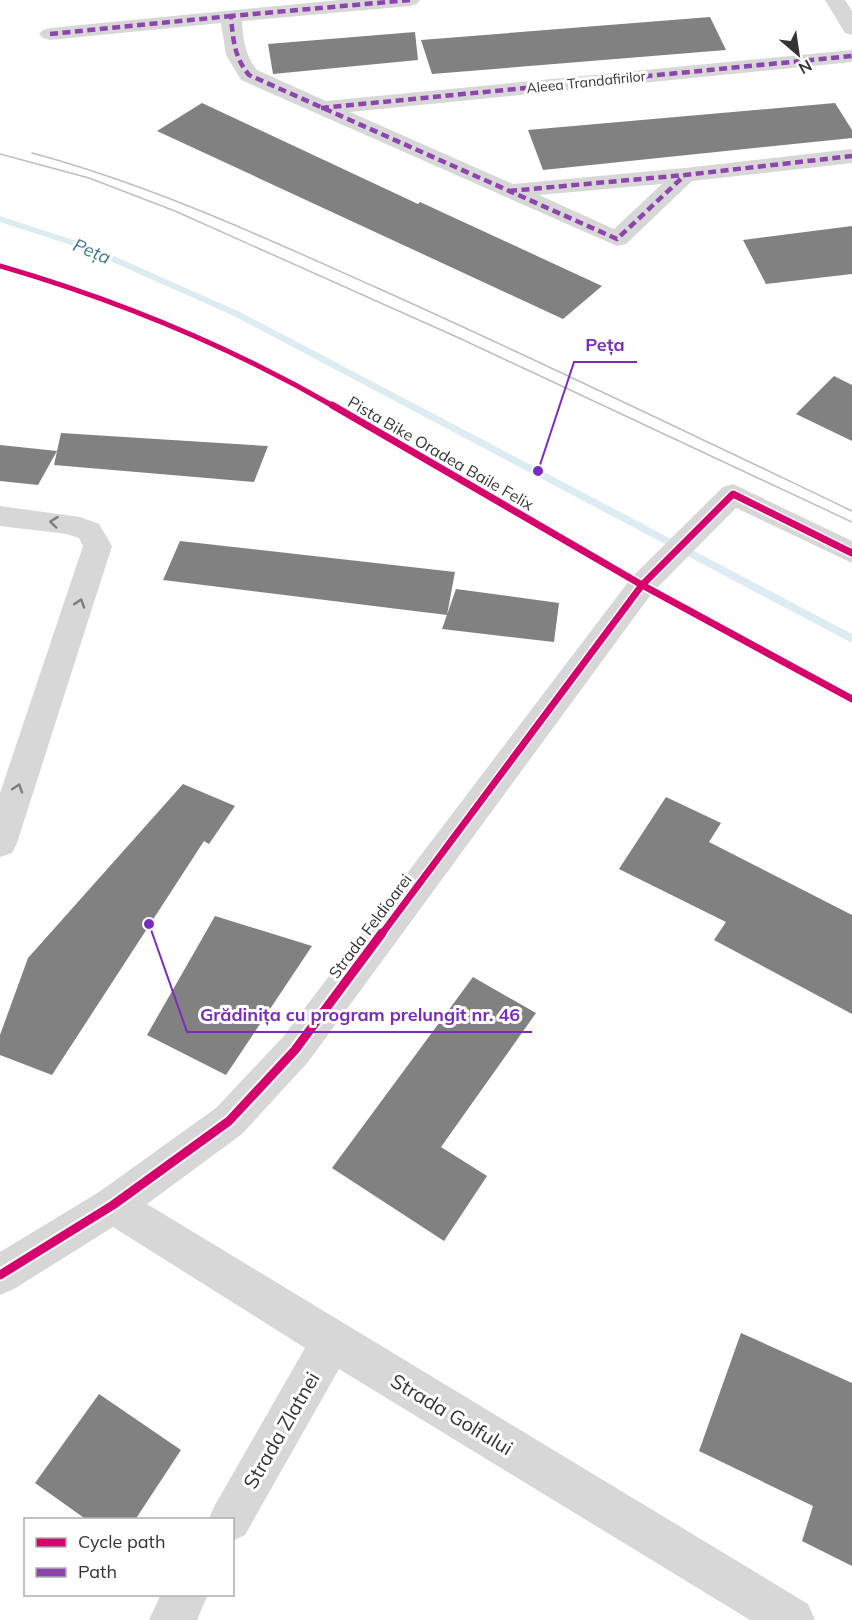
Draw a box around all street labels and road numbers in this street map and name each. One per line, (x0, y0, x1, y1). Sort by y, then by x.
street label: Aleea Trandafirilor (526, 67, 647, 97)
street label: Pista Bike Oradea Baile Felix (344, 391, 538, 515)
street label: Strada Feldioarei (324, 870, 416, 982)
street label: Strada Zlatnei (237, 1367, 325, 1493)
street label: Strada Golfului (386, 1368, 518, 1460)

